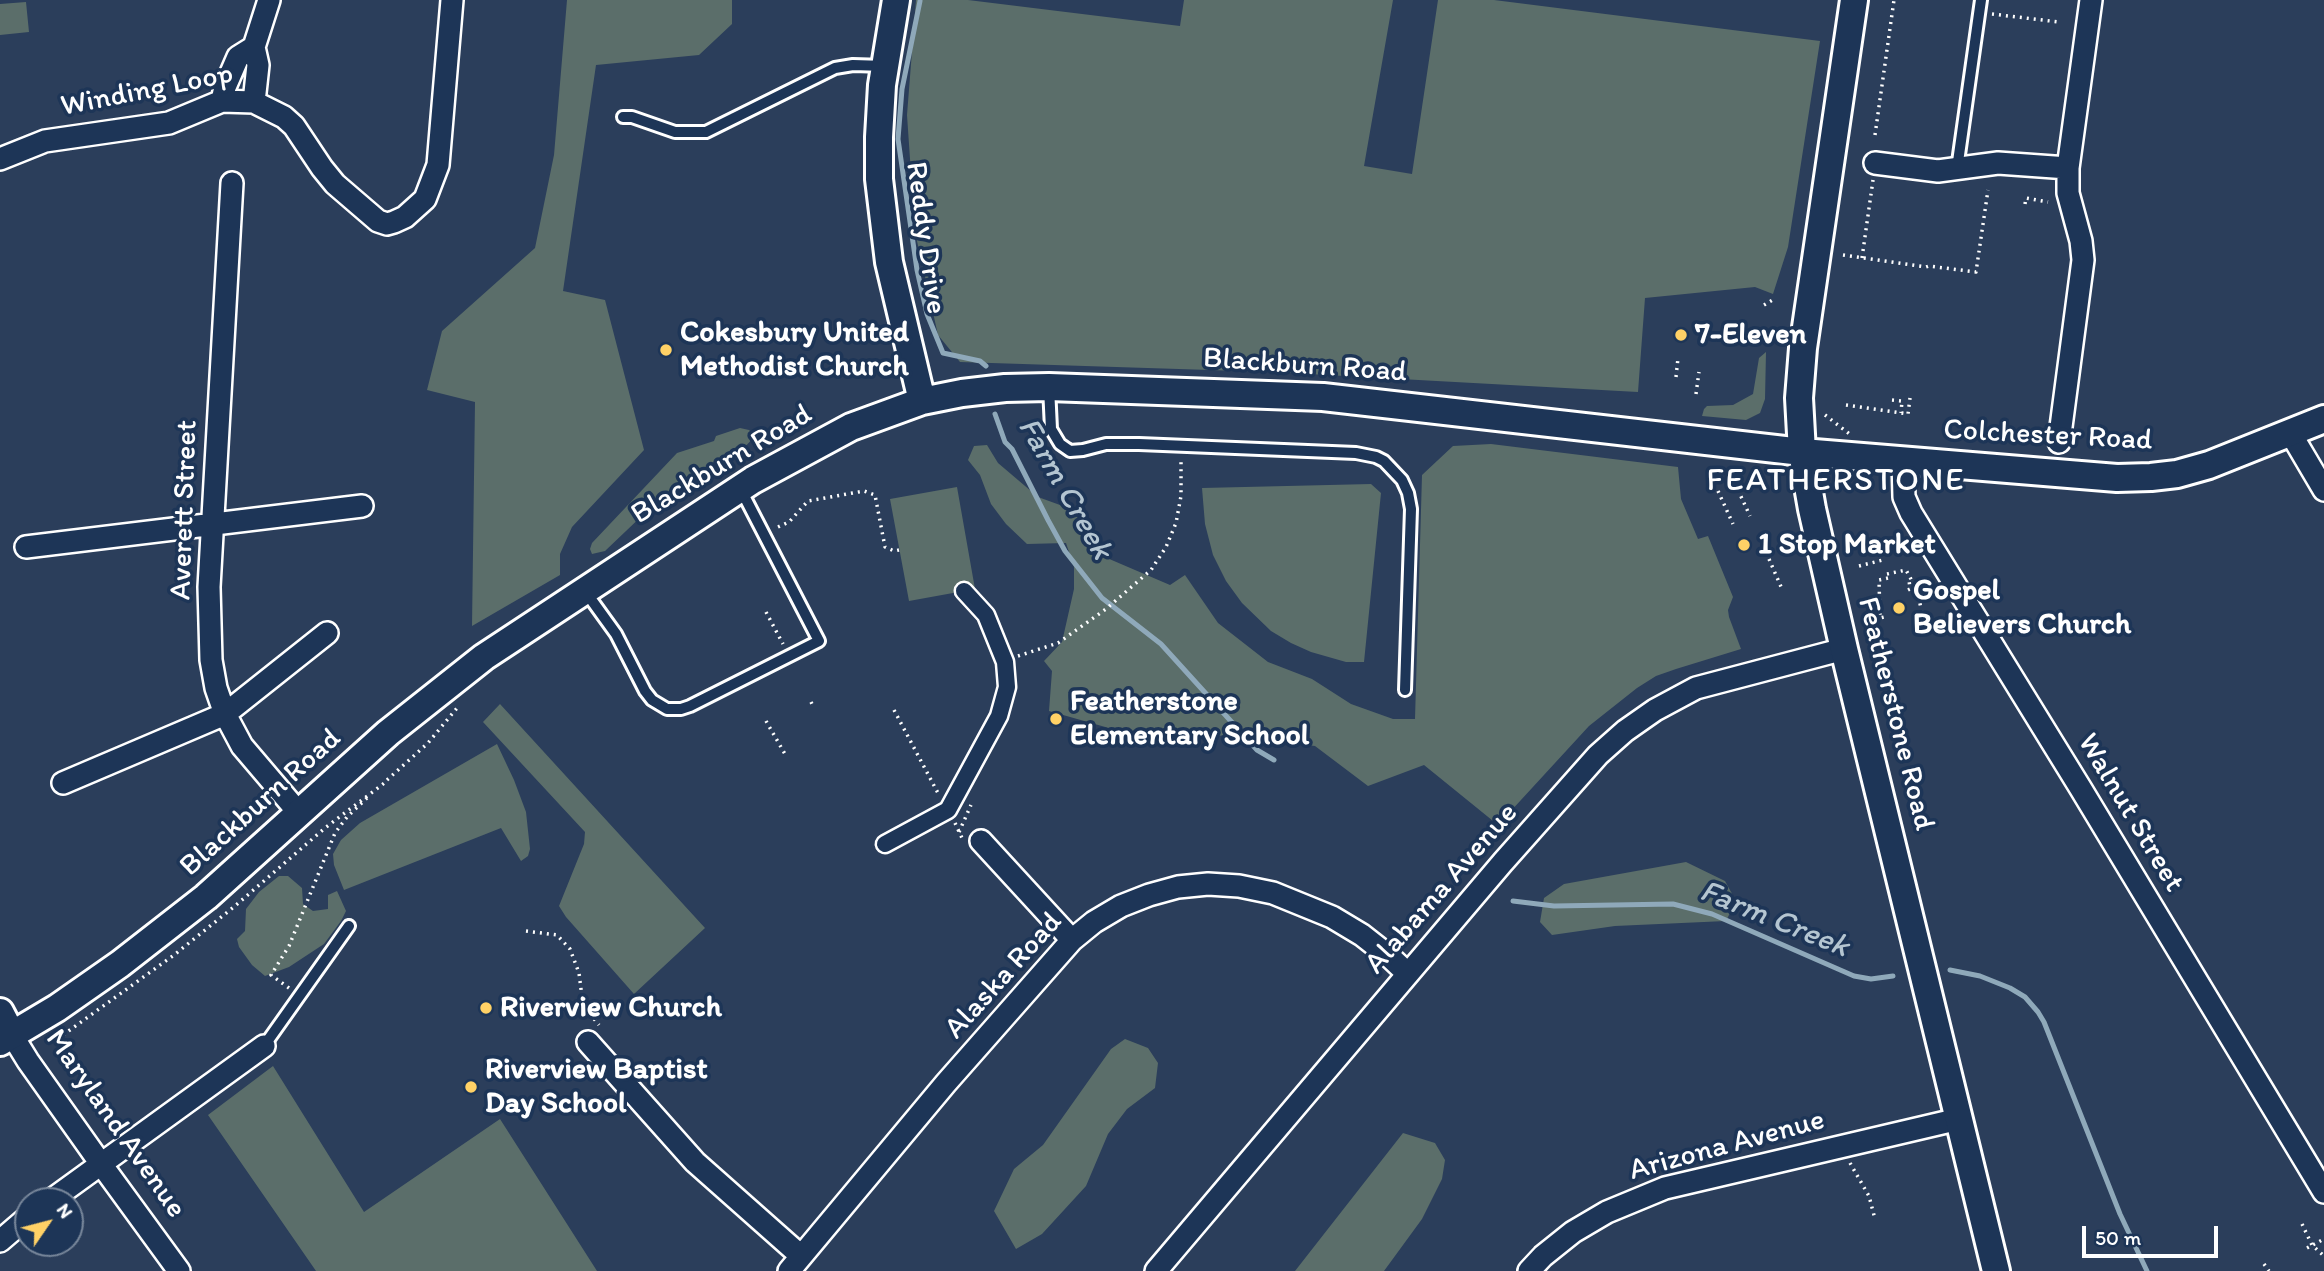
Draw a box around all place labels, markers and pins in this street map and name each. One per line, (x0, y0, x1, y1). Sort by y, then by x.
place label: Cokesbury United Methodist Church (680, 315, 909, 386)
place label: 7-Eleven (1695, 317, 1806, 353)
marker: 7-Eleven (1673, 327, 1689, 343)
marker: Cokesbury United Methodist Church (658, 342, 674, 358)
place label: 1 Stop Market (1758, 527, 1936, 563)
marker: 1 Stop Market (1736, 537, 1752, 553)
place label: Gospel Believers Church (1913, 573, 2131, 644)
marker: Gospel Believers Church (1891, 600, 1907, 616)
place label: Featherstone Elementary School (1070, 684, 1309, 754)
marker: Featherstone Elementary School (1048, 711, 1064, 727)
place label: Riverview Church (500, 990, 722, 1026)
marker: Riverview Church (478, 1000, 494, 1016)
place label: Riverview Baptist Day School (485, 1052, 708, 1122)
marker: Riverview Baptist Day School (463, 1079, 479, 1095)

